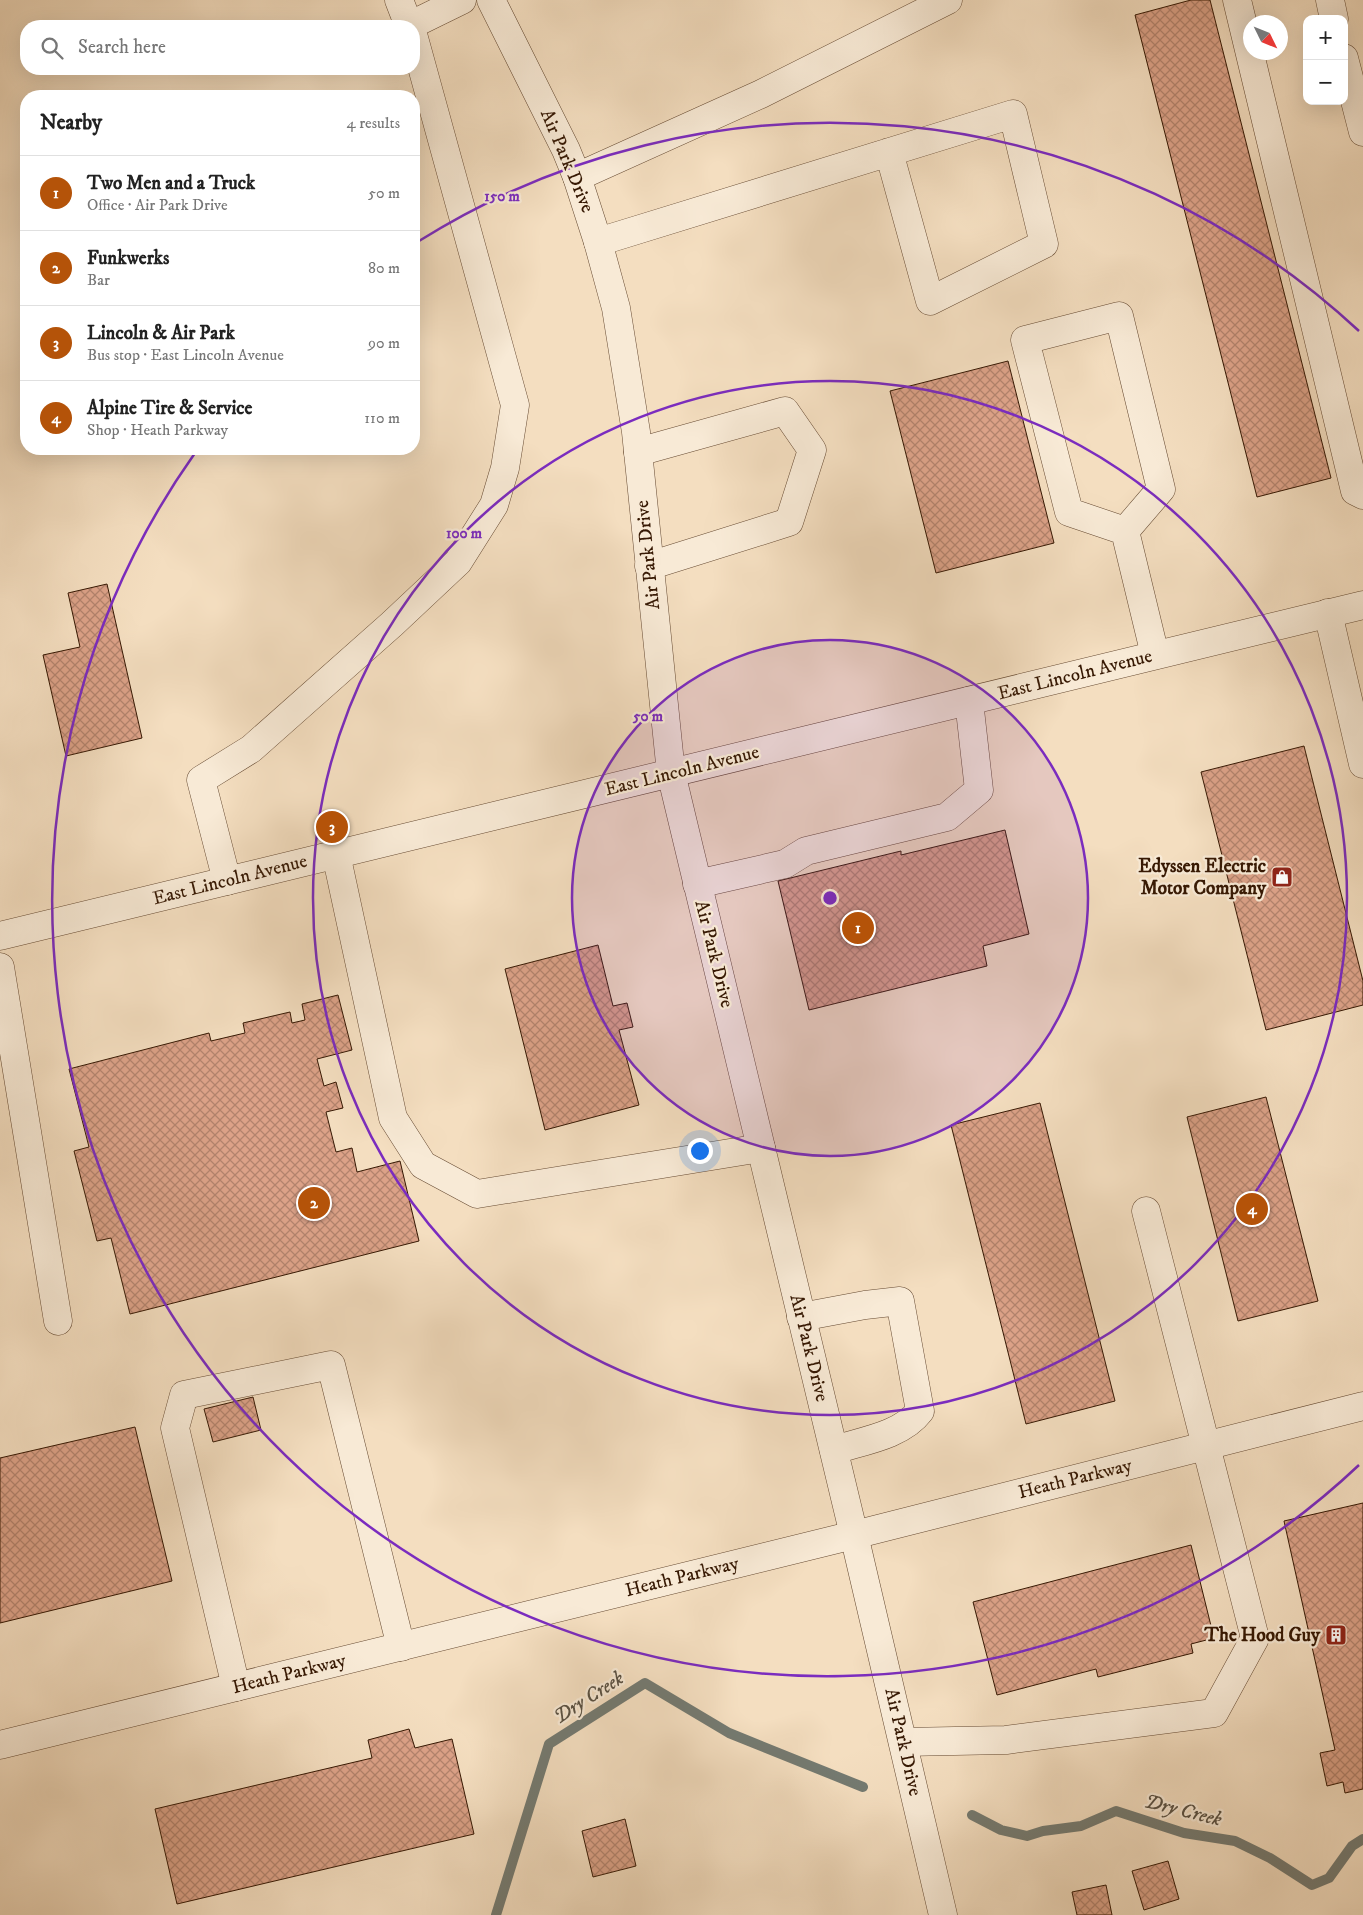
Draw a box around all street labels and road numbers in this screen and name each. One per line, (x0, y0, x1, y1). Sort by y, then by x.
street label: Air Park Drive (535, 106, 599, 216)
street label: Air Park Drive (631, 499, 665, 611)
street label: East Lincoln Avenue (995, 645, 1155, 705)
street label: East Lincoln Avenue (602, 741, 762, 801)
street label: East Lincoln Avenue (150, 850, 310, 910)
street label: Air Park Drive (690, 898, 738, 1010)
street label: Air Park Drive (785, 1292, 833, 1404)
street label: Heath Parkway (1016, 1454, 1135, 1504)
street label: Heath Parkway (623, 1552, 742, 1602)
street label: Heath Parkway (230, 1649, 349, 1699)
street label: Air Park Drive (879, 1686, 927, 1798)

